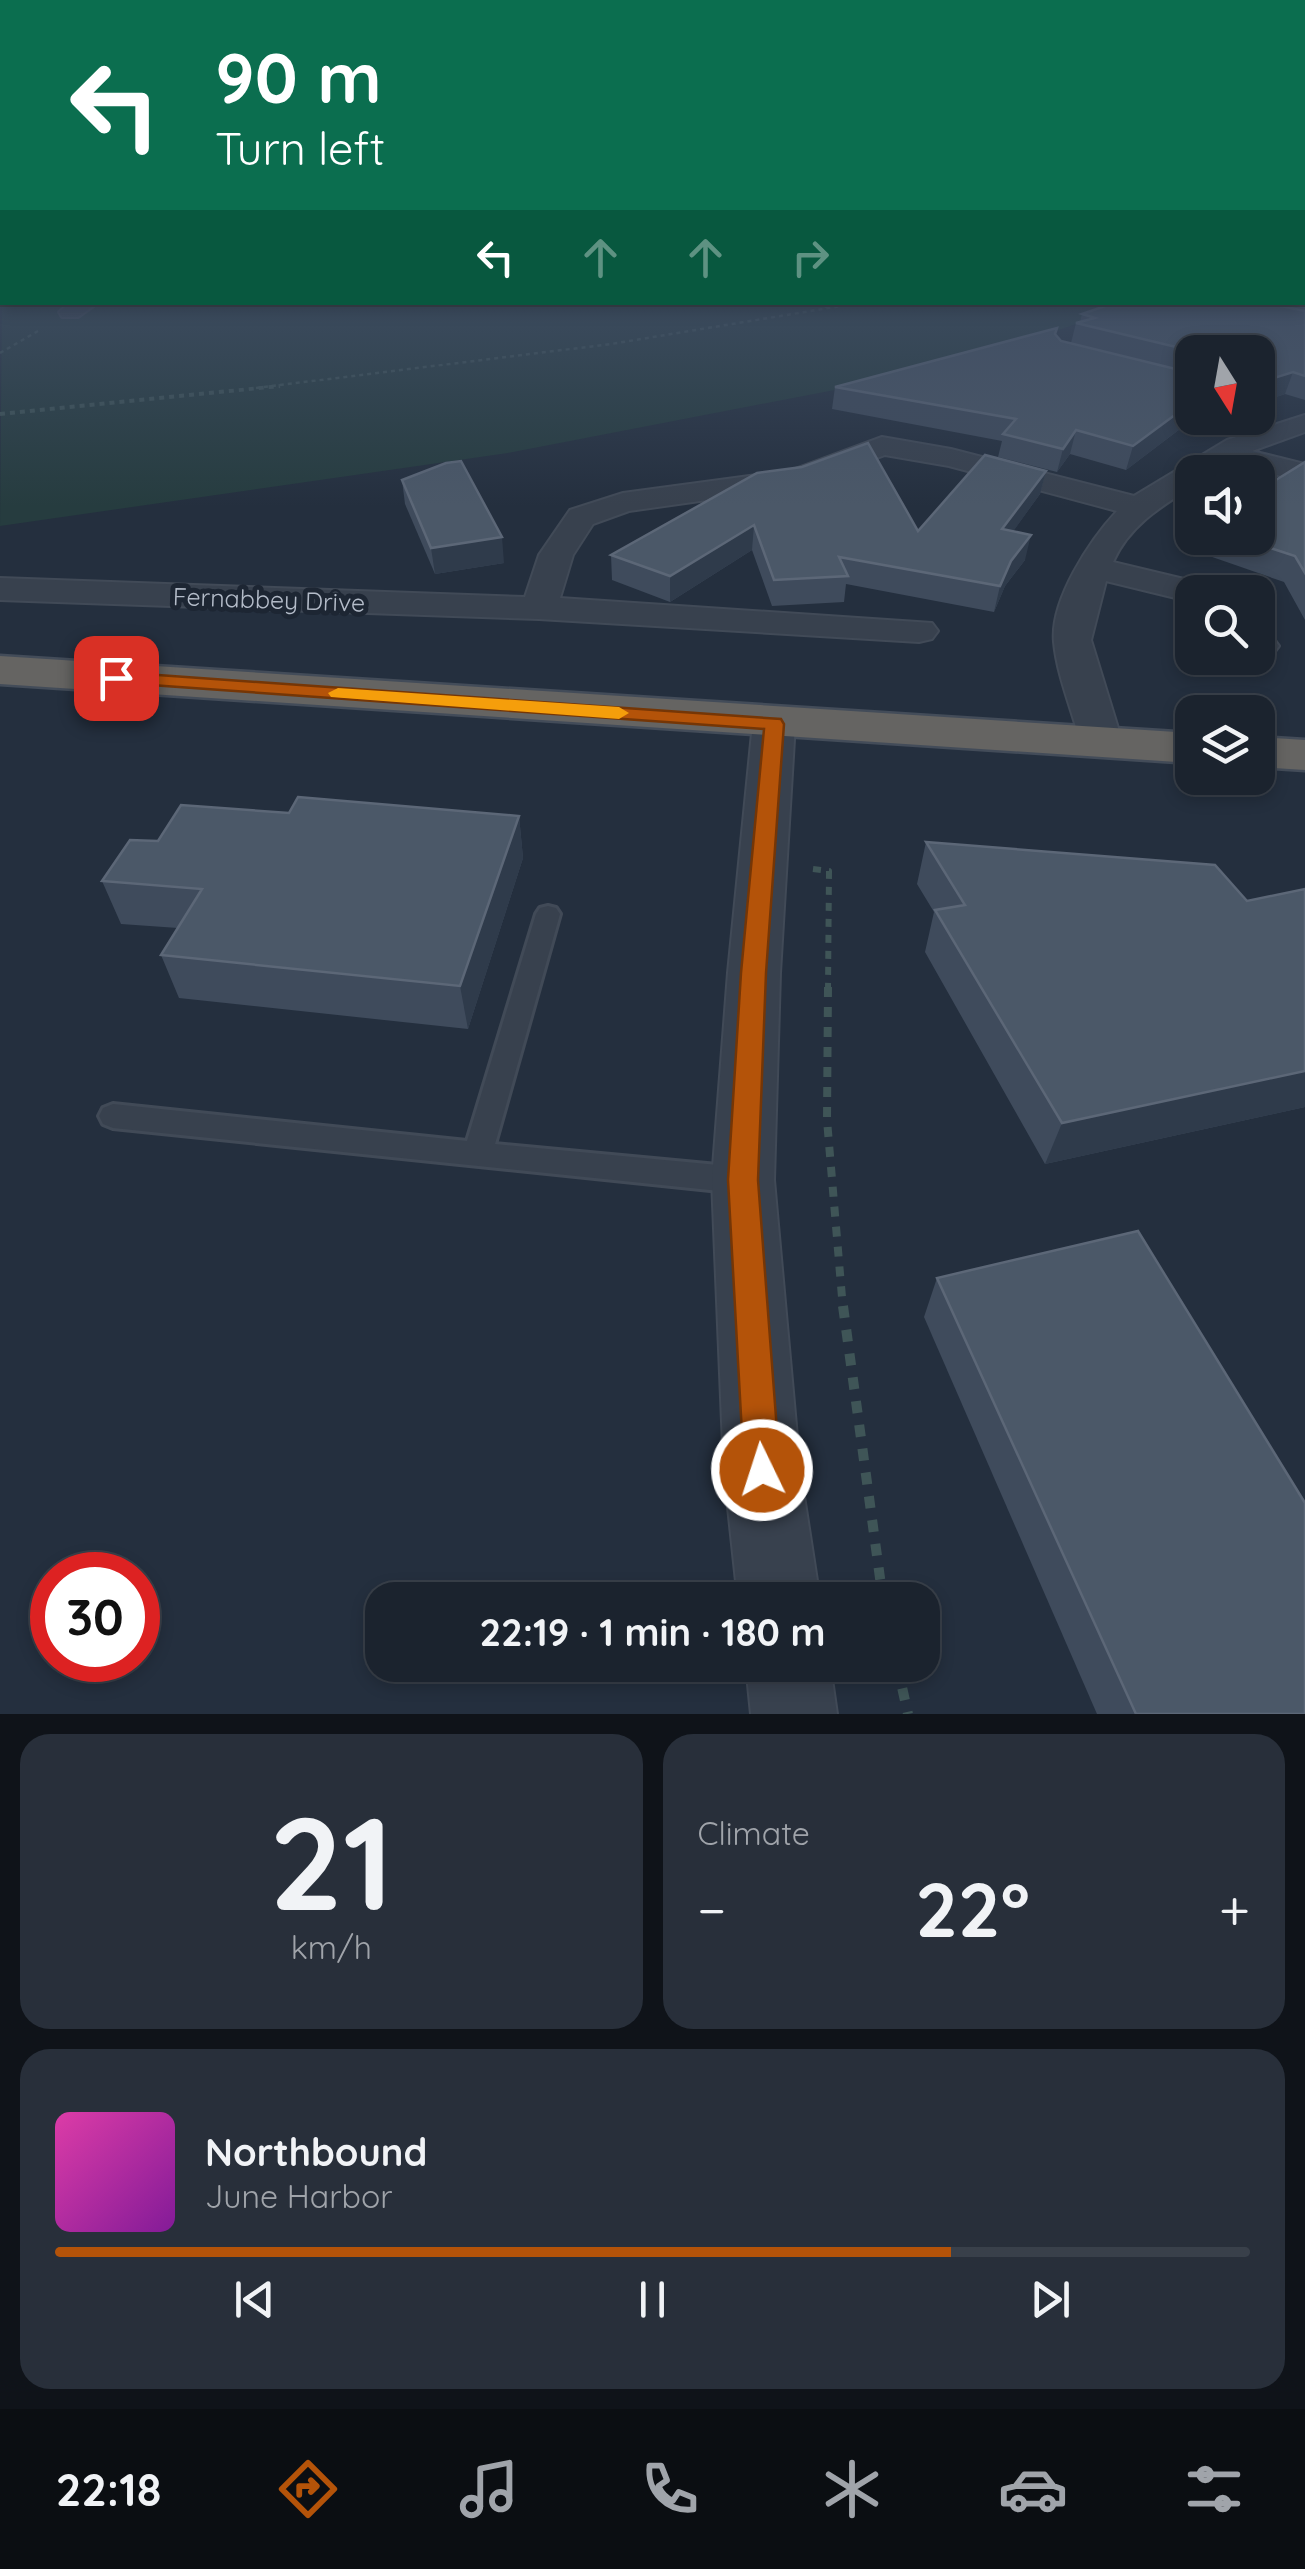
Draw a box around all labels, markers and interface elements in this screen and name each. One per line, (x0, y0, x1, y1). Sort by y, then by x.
text: 90 m (215, 33, 382, 121)
icon: left (50, 40, 180, 170)
text: Turn left (215, 120, 385, 176)
icon: left (468, 230, 523, 285)
icon: ahead (573, 230, 628, 285)
icon: ahead (678, 230, 733, 285)
icon: right (783, 230, 838, 285)
north arrow (1175, 335, 1275, 435)
map controls (1175, 335, 1275, 795)
button: sound (1175, 455, 1275, 555)
button: search (1175, 575, 1275, 675)
street label: Fernabbey Drive (172, 580, 366, 618)
pin (74, 636, 159, 721)
icon: arrive (89, 651, 144, 706)
button: layers (1175, 695, 1275, 795)
position arrow (710, 1418, 814, 1522)
speed limit sign: 30 (30, 1552, 160, 1682)
text: 22:19 · 1 min · 180 m (479, 1608, 826, 1656)
text: 21 (269, 1780, 394, 1943)
text: Climate (698, 1813, 810, 1853)
text: 22° (915, 1862, 1030, 1956)
text: − (698, 1875, 726, 1944)
text: + (1219, 1875, 1250, 1944)
text: km/h (291, 1927, 372, 1967)
text: Northbound (205, 2128, 427, 2176)
text: June Harbor (205, 2176, 393, 2216)
icon: previous (227, 2272, 282, 2327)
icon: pause (625, 2272, 680, 2327)
icon: next (1023, 2272, 1078, 2327)
icon: directions (273, 2454, 343, 2524)
icon: music (454, 2454, 524, 2524)
icon: phone (635, 2454, 705, 2524)
icon: climate (817, 2454, 887, 2524)
icon: car (998, 2454, 1068, 2524)
icon: filters (1179, 2454, 1249, 2524)
text: 22:18 (56, 2461, 161, 2517)

